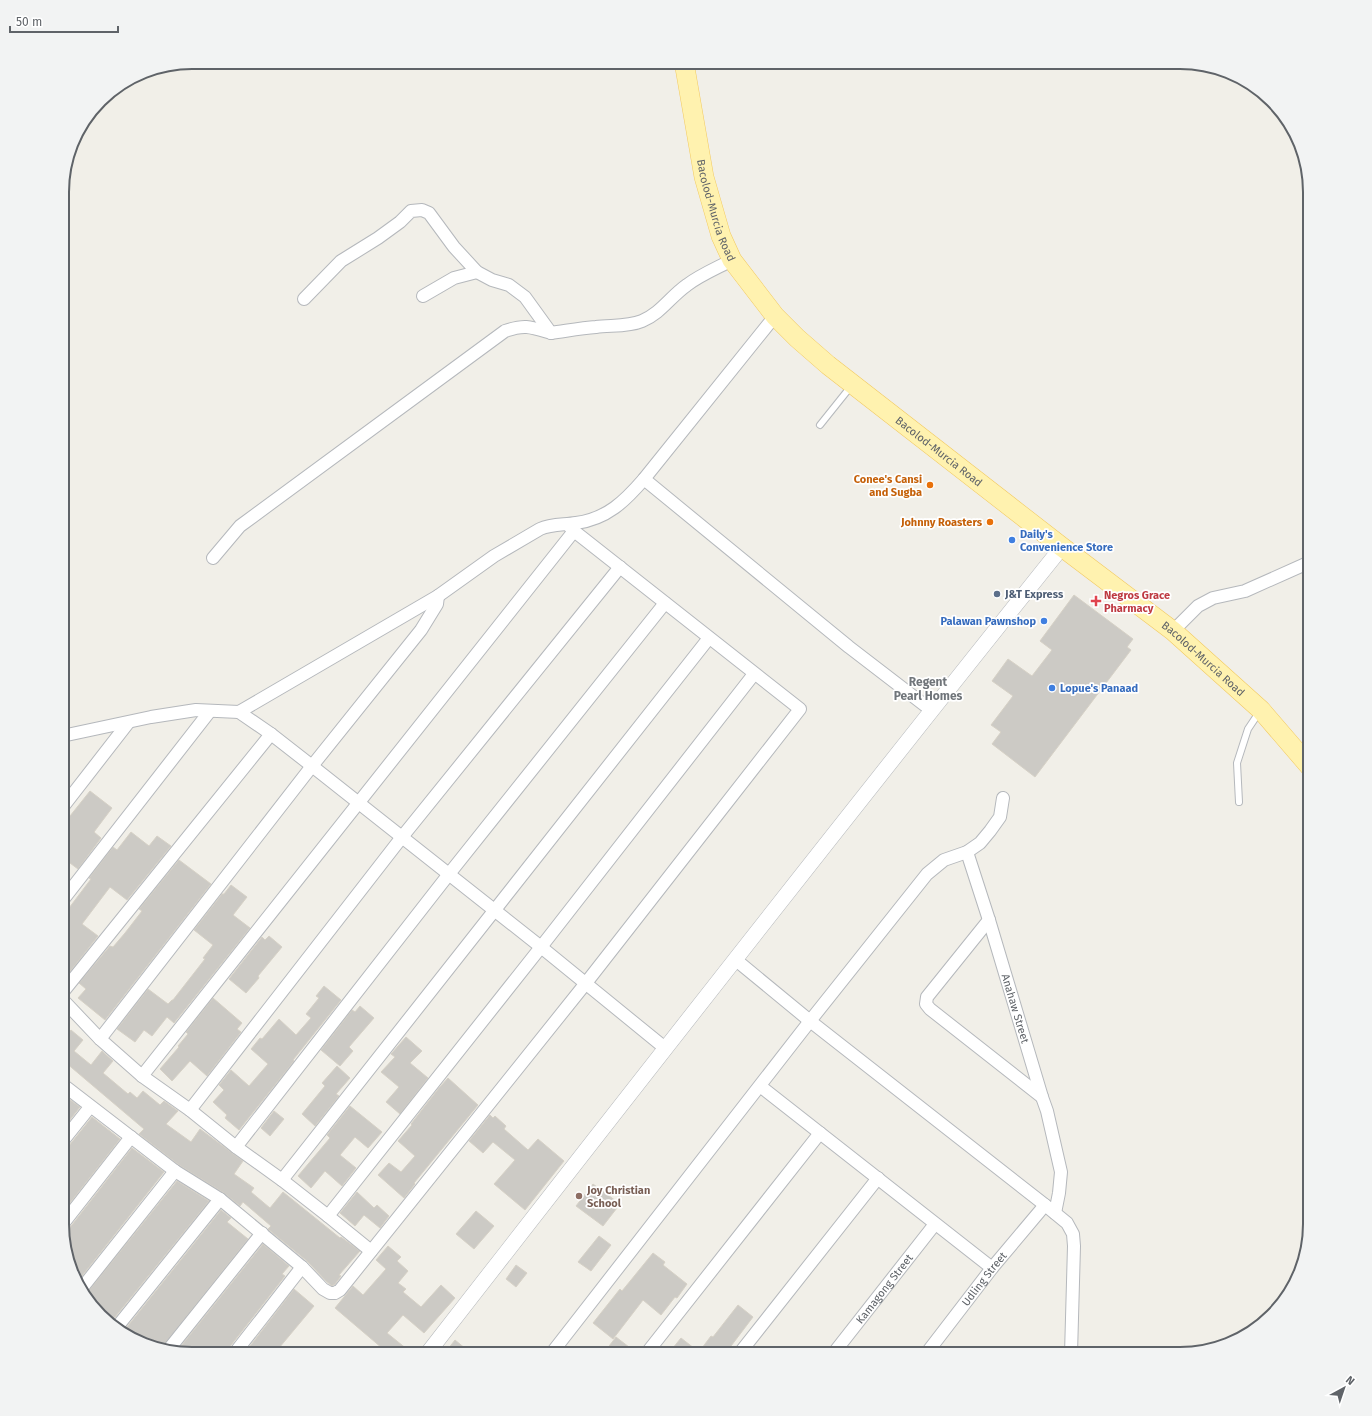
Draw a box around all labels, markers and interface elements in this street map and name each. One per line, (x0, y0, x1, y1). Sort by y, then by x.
scale bar (10, 8, 118, 34)
text: 50 m (16, 15, 42, 29)
street label: Bacolod-Murcia Road (694, 158, 738, 264)
street label: Bacolod-Murcia Road (893, 414, 985, 490)
place label: Conee's Cansi and Sugba (854, 473, 922, 499)
marker: Conee's Cansi and Sugba (925, 480, 935, 490)
place label: Johnny Roasters (900, 516, 983, 529)
marker: Johnny Roasters (985, 517, 995, 527)
place label: Daily's Convenience Store (1020, 528, 1113, 554)
marker: Daily's Convenience Store (1007, 535, 1017, 545)
place label: J&T Express (1004, 588, 1064, 601)
marker: J&T Express (992, 589, 1002, 599)
place label: Negros Grace Pharmacy (1104, 589, 1170, 615)
marker: Negros Grace Pharmacy (1091, 596, 1101, 606)
place label: Palawan Pawnshop (941, 615, 1036, 628)
marker: Palawan Pawnshop (1039, 616, 1049, 626)
street label: Bacolod-Murcia Road (1159, 619, 1247, 699)
district label: Regent Pearl Homes (894, 675, 963, 703)
place label: Lopue's Panaad (1060, 682, 1138, 695)
marker: Lopue's Panaad (1047, 683, 1057, 693)
street label: Anahaw Street (999, 973, 1032, 1045)
place label: Joy Christian School (586, 1184, 650, 1210)
marker: Joy Christian School (574, 1191, 584, 1201)
street label: Udling Street (959, 1249, 1010, 1309)
street label: Kamagong Street (853, 1252, 916, 1326)
north arrow (1324, 1368, 1364, 1408)
text: N (1343, 1373, 1357, 1388)

